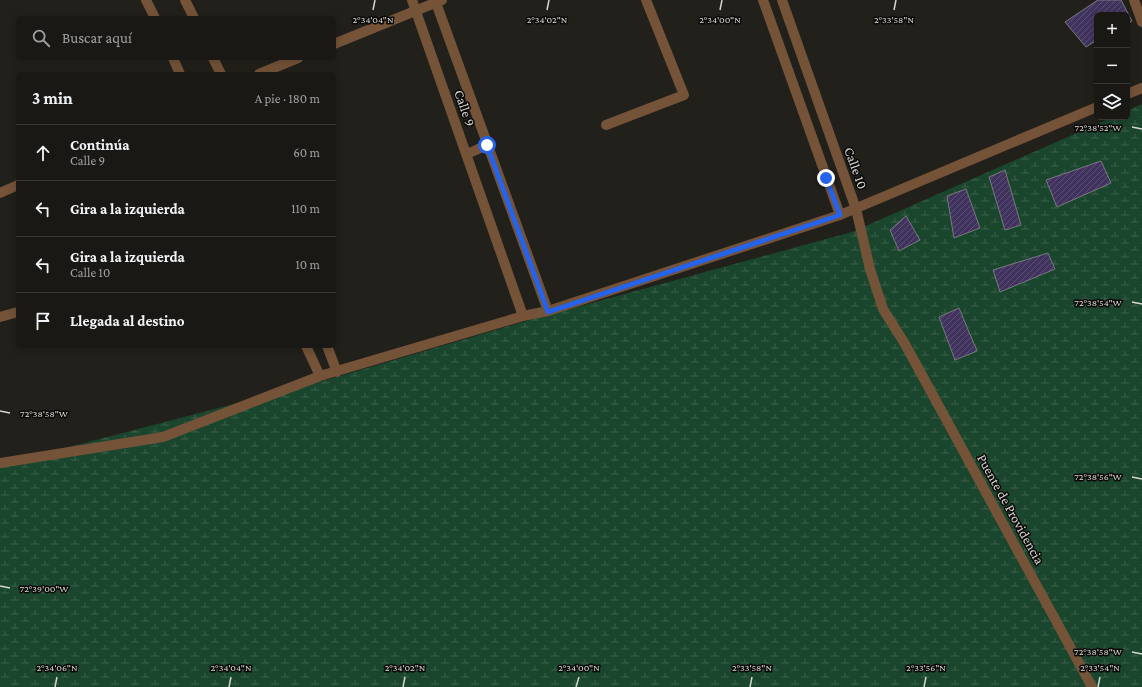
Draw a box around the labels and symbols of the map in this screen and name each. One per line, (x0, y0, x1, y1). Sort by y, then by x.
text: 2°34'04"N (353, 14, 394, 25)
text: 2°34'02"N (527, 14, 568, 25)
text: 2°34'00"N (699, 14, 741, 25)
text: 2°33'58"N (874, 14, 914, 25)
street label: Calle 9 (451, 87, 479, 129)
text: 72°38'52"W (1075, 122, 1122, 133)
route start (478, 136, 496, 154)
street label: Calle 10 (841, 145, 871, 191)
route end (817, 169, 835, 187)
text: 72°38'54"W (1074, 297, 1122, 308)
text: 72°38'58"W (20, 408, 69, 419)
street label: Puente de Providencia (974, 451, 1048, 567)
text: 72°38'56"W (1074, 471, 1123, 482)
text: 72°39'00"W (20, 583, 69, 594)
text: 72°38'58"W (1074, 646, 1123, 657)
text: 2°34'06"N (36, 662, 78, 673)
text: 2°34'04"N (211, 662, 252, 673)
text: 2°34'02"N (385, 662, 426, 673)
text: 2°34'00"N (558, 662, 600, 673)
text: 2°33'58"N (732, 662, 772, 673)
text: 2°33'56"N (906, 662, 946, 673)
text: 2°33'54"N (1080, 662, 1120, 673)

